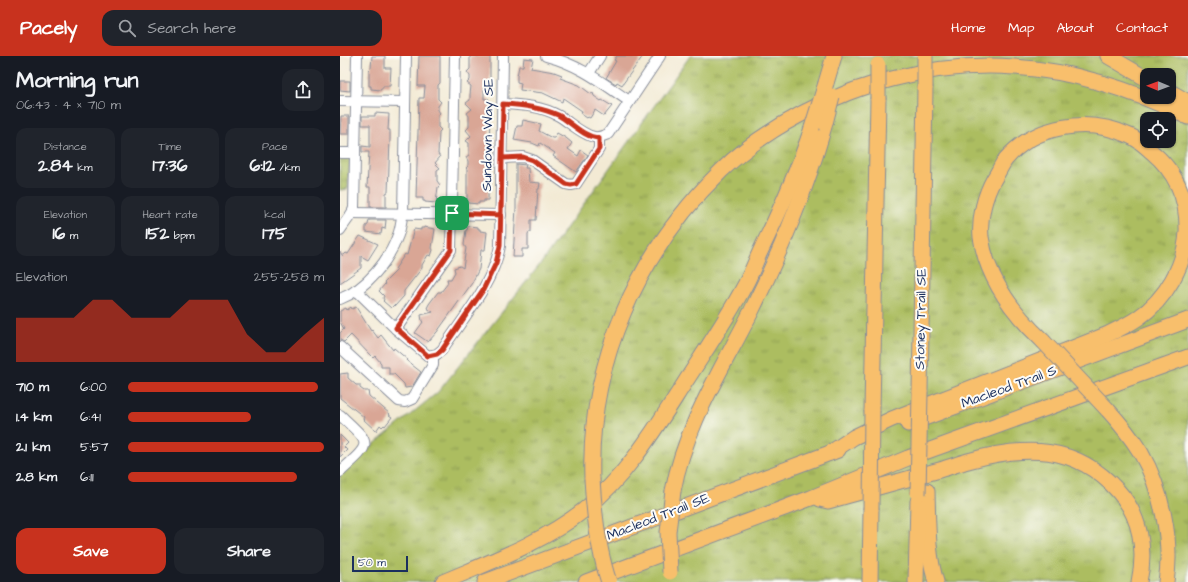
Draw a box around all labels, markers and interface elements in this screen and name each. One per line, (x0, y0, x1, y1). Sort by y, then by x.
search box (102, 10, 382, 46)
text: Pacely (20, 15, 78, 42)
icon: search (116, 17, 138, 39)
text: Search here (148, 18, 236, 39)
text: Home (951, 18, 986, 38)
text: Map (1008, 18, 1034, 38)
text: About (1056, 18, 1094, 38)
text: Contact (1116, 18, 1168, 38)
text: Morning run (16, 65, 139, 96)
north arrow (1140, 68, 1176, 104)
map controls (1140, 68, 1176, 148)
button: share (282, 69, 324, 111)
street label: Sundown Way SE (477, 78, 499, 192)
text: 06:43 · 4 × 710 m (16, 96, 121, 114)
button: locate (1140, 112, 1176, 148)
text: Distance (44, 139, 87, 154)
text: Time (158, 139, 182, 154)
text: Pace (262, 139, 287, 154)
text: 2.84 (38, 154, 73, 178)
text: 17:36 (153, 154, 187, 178)
text: 6:12 (250, 154, 275, 178)
text: km (73, 160, 93, 175)
text: /km (275, 160, 300, 175)
pin (435, 196, 469, 230)
icon: arrive (441, 202, 463, 224)
text: Elevation (44, 207, 87, 222)
text: Heart rate (142, 207, 198, 222)
text: kcal (264, 207, 285, 222)
text: 16 (52, 222, 65, 246)
text: 152 (145, 222, 169, 246)
text: 175 (262, 222, 287, 246)
text: m (65, 228, 78, 243)
text: bpm (169, 228, 195, 243)
text: Elevation (16, 268, 67, 286)
text: 255–258 m (254, 268, 324, 286)
street label: Stoney Trail SE (910, 268, 932, 370)
street label: Macleod Trail S (958, 360, 1060, 414)
text: 710 m (16, 378, 49, 396)
text: 6:00 (80, 378, 107, 396)
text: 1.4 km (16, 408, 52, 426)
text: 6:41 (80, 408, 101, 426)
text: 2.1 km (16, 438, 50, 456)
text: 5:57 (80, 438, 109, 456)
text: 2.8 km (16, 468, 57, 486)
text: 6:11 (80, 468, 94, 486)
street label: Macleod Trail SE (604, 488, 713, 546)
button: Save (16, 528, 166, 574)
button: Share (174, 528, 324, 574)
scale bar (352, 554, 408, 573)
text: 50 m (358, 555, 386, 570)

